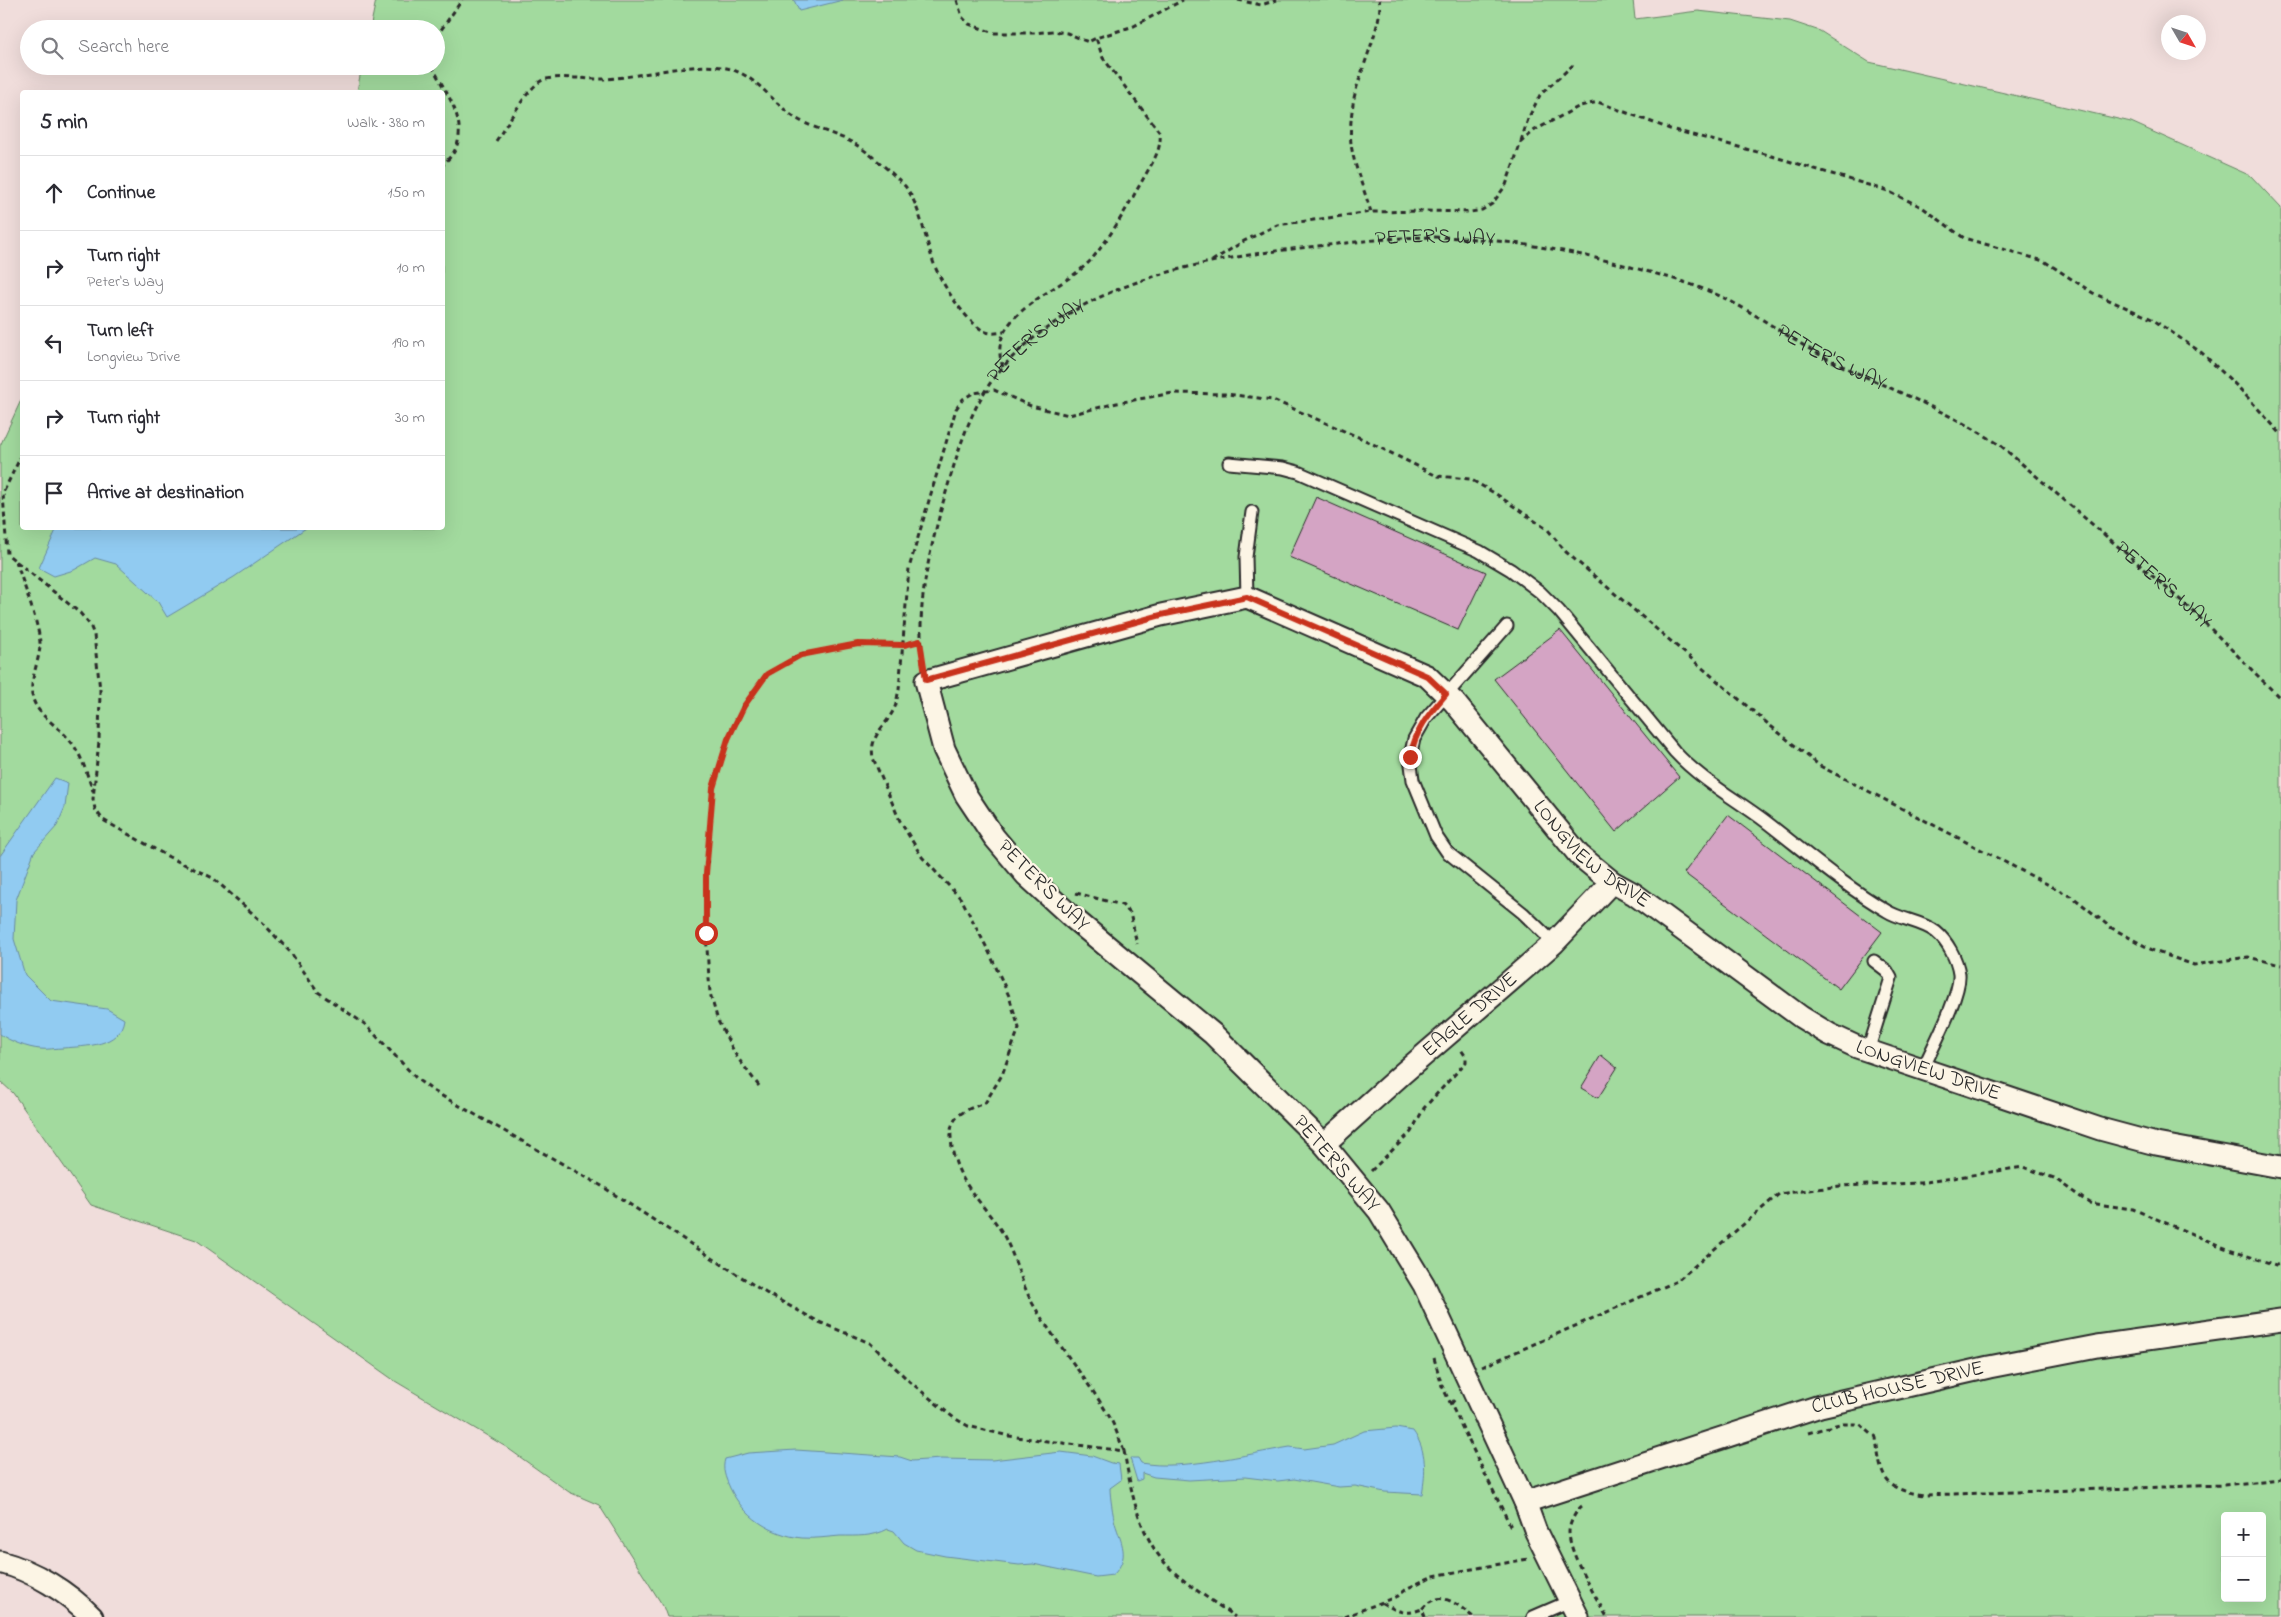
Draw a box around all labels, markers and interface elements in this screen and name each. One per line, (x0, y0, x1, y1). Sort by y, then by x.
north arrow (2161, 15, 2206, 60)
search box (20, 20, 445, 75)
icon: search (38, 34, 66, 62)
text: Search here (78, 34, 169, 61)
text: 5 min (40, 108, 88, 138)
text: Walk · 380 m (347, 111, 425, 135)
icon: ahead (40, 179, 68, 207)
text: Continue (87, 180, 155, 207)
text: 150 m (387, 181, 425, 205)
street label: PETER'S WAY (1374, 222, 1497, 256)
text: Turn right (87, 243, 160, 270)
icon: right (40, 254, 68, 282)
text: 10 m (397, 256, 425, 280)
text: Peter's Way (87, 270, 164, 294)
street label: PETER'S WAY (980, 292, 1092, 390)
street label: PETER'S WAY (1770, 317, 1891, 399)
text: Turn left (87, 318, 154, 345)
icon: left (40, 329, 68, 357)
text: 190 m (392, 331, 425, 355)
text: Longview Drive (87, 345, 180, 369)
icon: right (40, 404, 68, 432)
text: Turn right (87, 405, 160, 432)
text: 30 m (395, 406, 425, 430)
icon: arrive (40, 479, 68, 507)
text: Arrive at destination (87, 480, 244, 507)
street label: PETER'S WAY (2108, 535, 2218, 636)
route end (1399, 746, 1422, 769)
street label: LONGVIEW DRIVE (1525, 794, 1656, 916)
street label: PETER'S WAY (990, 833, 1096, 939)
route start (695, 922, 718, 945)
street label: EAGLE DRIVE (1416, 965, 1525, 1065)
street label: LONGVIEW DRIVE (1852, 1033, 2005, 1109)
street label: PETER'S WAY (1285, 1109, 1387, 1219)
street label: CLUB HOUSE DRIVE (1807, 1354, 1987, 1423)
map controls (2221, 1512, 2266, 1602)
button: + (2221, 1512, 2266, 1557)
button: − (2221, 1557, 2266, 1602)

